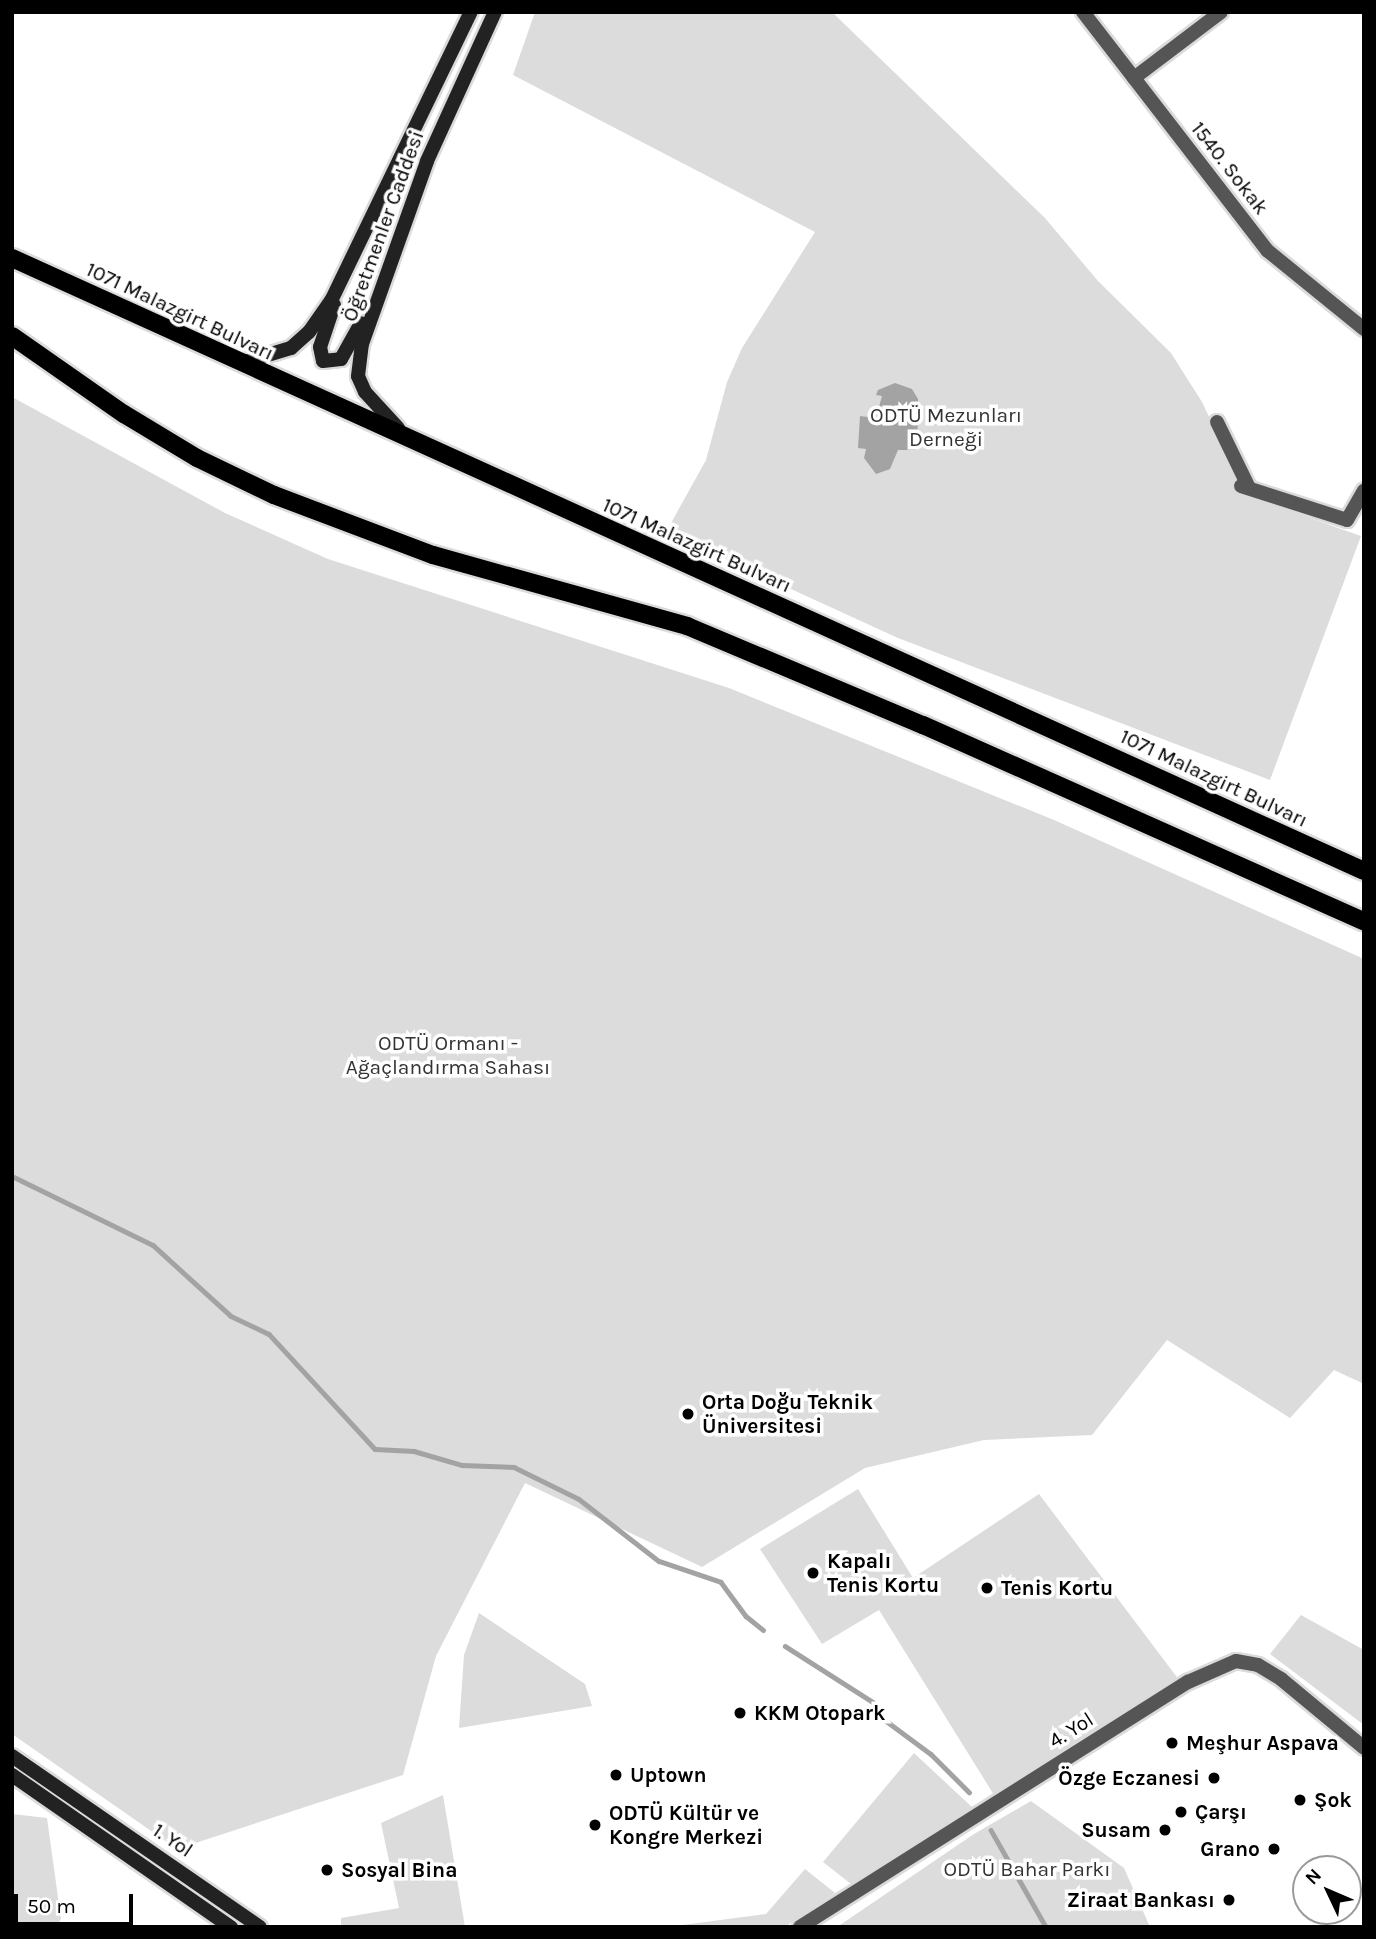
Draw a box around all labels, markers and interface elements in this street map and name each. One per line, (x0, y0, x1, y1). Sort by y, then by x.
street label: 1540. Sokak (1186, 116, 1274, 220)
street label: Öğretmenler Caddesi (337, 127, 429, 325)
street label: 1071 Malazgirt Bulvarı (82, 256, 278, 366)
park label: ODTÜ Mezunları Derneği (870, 402, 1022, 452)
street label: 1071 Malazgirt Bulvarı (599, 492, 795, 598)
street label: 1071 Malazgirt Bulvarı (1116, 723, 1312, 833)
park label: ODTÜ Ormanı - Ağaçlandırma Sahası (346, 1030, 550, 1080)
place label: Orta Doğu Teknik Üniversitesi (702, 1389, 873, 1439)
marker: Orta Doğu Teknik Üniversitesi (680, 1406, 696, 1422)
place label: Kapalı Tenis Kortu (827, 1548, 939, 1598)
marker: Kapalı Tenis Kortu (805, 1565, 821, 1581)
place label: Tenis Kortu (1001, 1575, 1113, 1601)
marker: Tenis Kortu (979, 1580, 995, 1596)
place label: KKM Otopark (754, 1700, 885, 1726)
marker: KKM Otopark (732, 1705, 748, 1721)
street label: 4. Yol (1044, 1707, 1098, 1753)
place label: Meşhur Aspava (1186, 1730, 1339, 1756)
marker: Meşhur Aspava (1164, 1735, 1180, 1751)
place label: Uptown (630, 1762, 706, 1788)
place label: Özge Eczanesi (1058, 1765, 1200, 1791)
marker: Uptown (608, 1767, 624, 1783)
marker: Özge Eczanesi (1206, 1770, 1222, 1786)
place label: Şok (1314, 1787, 1352, 1813)
marker: Şok (1292, 1792, 1308, 1808)
place label: Çarşı (1195, 1799, 1247, 1825)
place label: ODTÜ Kültür ve Kongre Merkezi (609, 1800, 763, 1850)
marker: Çarşı (1173, 1804, 1189, 1820)
street label: 1. Yol (148, 1817, 198, 1863)
marker: ODTÜ Kültür ve Kongre Merkezi (587, 1817, 603, 1833)
place label: Susam (1081, 1817, 1151, 1843)
marker: Susam (1157, 1822, 1173, 1838)
place label: Grano (1200, 1836, 1260, 1862)
marker: Grano (1266, 1841, 1282, 1857)
north arrow (1292, 1855, 1362, 1925)
park label: ODTÜ Bahar Parkı (944, 1856, 1110, 1882)
place label: Sosyal Bina (341, 1857, 457, 1883)
marker: Sosyal Bina (319, 1862, 335, 1878)
text: N (1301, 1864, 1326, 1889)
scale bar (18, 1880, 136, 1924)
place label: Ziraat Bankası (1067, 1887, 1215, 1913)
marker: Ziraat Bankası (1221, 1892, 1237, 1908)
text: 50 m (27, 1894, 76, 1918)

